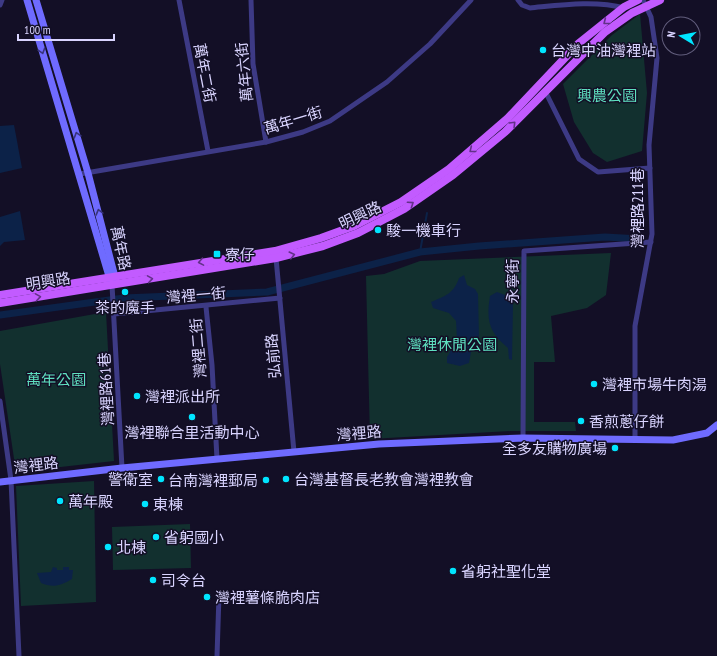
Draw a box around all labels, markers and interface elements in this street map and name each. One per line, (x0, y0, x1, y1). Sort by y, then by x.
scale bar (18, 16, 114, 42)
north arrow (661, 16, 701, 56)
one-way arrow (603, 17, 610, 24)
text: 100 m (24, 22, 51, 37)
text: N (664, 30, 679, 38)
street label: 萬年六街 (231, 41, 257, 103)
place label: 台灣中油灣裡站 (551, 41, 656, 60)
street label: 萬年二街 (190, 42, 220, 104)
marker: 台灣中油灣裡站 (538, 45, 548, 55)
one-way arrow (37, 47, 46, 54)
park label: 興農公園 (577, 86, 637, 105)
street label: 萬年一街 (262, 102, 324, 138)
one-way arrow (508, 121, 516, 129)
one-way arrow (73, 132, 82, 139)
one-way arrow (469, 146, 476, 153)
street label: 灣裡路211巷 (628, 168, 647, 248)
street label: 明興路 (336, 197, 384, 233)
one-way arrow (407, 201, 414, 209)
one-way arrow (95, 208, 104, 215)
place label: 駿一機車行 (386, 221, 461, 240)
street label: 萬年路 (107, 224, 135, 272)
marker: 駿一機車行 (373, 225, 383, 235)
place label: 寮仔 (225, 245, 255, 264)
marker: 寮仔 (212, 249, 222, 259)
one-way arrow (289, 251, 295, 259)
one-way arrow (198, 258, 204, 266)
street label: 永寧街 (503, 258, 522, 304)
street label: 明興路 (24, 268, 72, 294)
one-way arrow (147, 275, 153, 284)
street label: 灣裡一街 (165, 283, 227, 307)
marker: 茶的魔手 (120, 287, 130, 297)
one-way arrow (35, 293, 42, 301)
place label: 茶的魔手 (95, 298, 155, 317)
street label: 灣裡二街 (186, 317, 210, 379)
street label: 弘前路 (262, 333, 284, 379)
park label: 灣裡休閒公園 (407, 335, 497, 354)
street label: 灣裡路61巷 (95, 352, 117, 426)
park label: 萬年公園 (26, 370, 86, 389)
place label: 灣裡市場牛肉湯 (602, 375, 707, 394)
marker: 灣裡市場牛肉湯 (589, 379, 599, 389)
place label: 灣裡派出所 (145, 387, 220, 406)
marker: 灣裡派出所 (132, 391, 142, 401)
marker: 灣裡聯合里活動中心 (187, 412, 197, 422)
place label: 香煎蔥仔餅 (589, 412, 664, 431)
marker: 香煎蔥仔餅 (576, 416, 586, 426)
street label: 灣裡路 (336, 422, 382, 444)
place label: 灣裡聯合里活動中心 (124, 423, 260, 442)
place label: 全多友購物廣場 (502, 439, 607, 458)
marker: 全多友購物廣場 (610, 443, 620, 453)
street label: 灣裡路 (13, 453, 59, 477)
place label: 警衛室 (108, 470, 153, 489)
place label: 台灣基督長老教會灣裡教會 (294, 470, 474, 489)
place label: 台南灣裡郵局 (168, 471, 258, 490)
marker: 警衛室 (156, 474, 166, 484)
marker: 台灣基督長老教會灣裡教會 (281, 474, 291, 484)
marker: 台南灣裡郵局 (261, 475, 271, 485)
place label: 萬年殿 (68, 492, 113, 511)
place label: 東棟 (153, 495, 183, 514)
marker: 萬年殿 (55, 496, 65, 506)
marker: 東棟 (140, 499, 150, 509)
place label: 省躬國小 (164, 528, 224, 547)
marker: 省躬國小 (151, 532, 161, 542)
place label: 北棟 (116, 538, 146, 557)
marker: 北棟 (103, 542, 113, 552)
place label: 省躬社聖化堂 (461, 562, 551, 581)
marker: 省躬社聖化堂 (448, 566, 458, 576)
place label: 司令台 (161, 571, 206, 590)
marker: 司令台 (148, 575, 158, 585)
place label: 灣裡薯條脆肉店 (215, 588, 320, 607)
marker: 灣裡薯條脆肉店 (202, 592, 212, 602)

